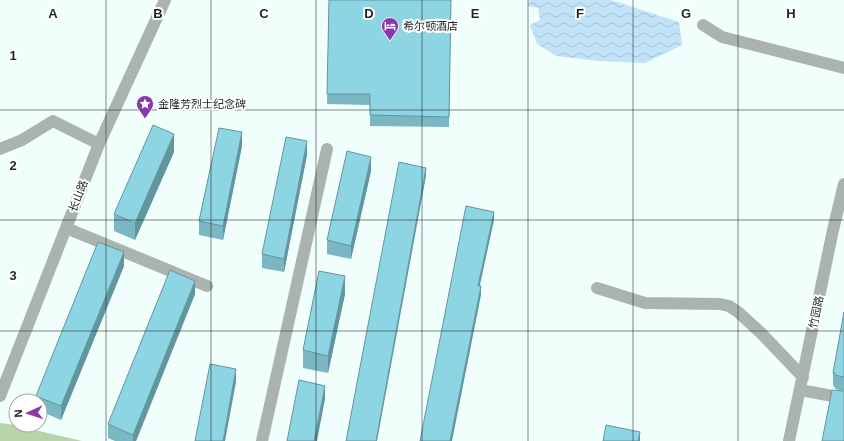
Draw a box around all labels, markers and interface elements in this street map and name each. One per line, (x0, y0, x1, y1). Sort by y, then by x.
text: A (48, 6, 58, 21)
text: B (153, 6, 163, 21)
text: C (259, 6, 269, 21)
text: D (364, 6, 374, 21)
text: E (471, 6, 480, 21)
text: F (576, 6, 584, 21)
text: G (681, 6, 691, 21)
text: H (786, 6, 796, 21)
hotel icon: 希尔顿酒店 (380, 16, 400, 41)
place label: 希尔顿酒店 (403, 20, 458, 32)
text: 1 (9, 48, 17, 63)
place icon: 金隆芳烈士纪念碑 (135, 94, 155, 119)
place label: 金隆芳烈士纪念碑 (158, 98, 246, 110)
text: 2 (9, 158, 17, 173)
street label: 长山路 (66, 178, 90, 214)
text: 3 (9, 268, 17, 283)
street label: 竹园路 (807, 295, 825, 329)
north arrow (8, 393, 48, 433)
text: N (12, 409, 24, 418)

